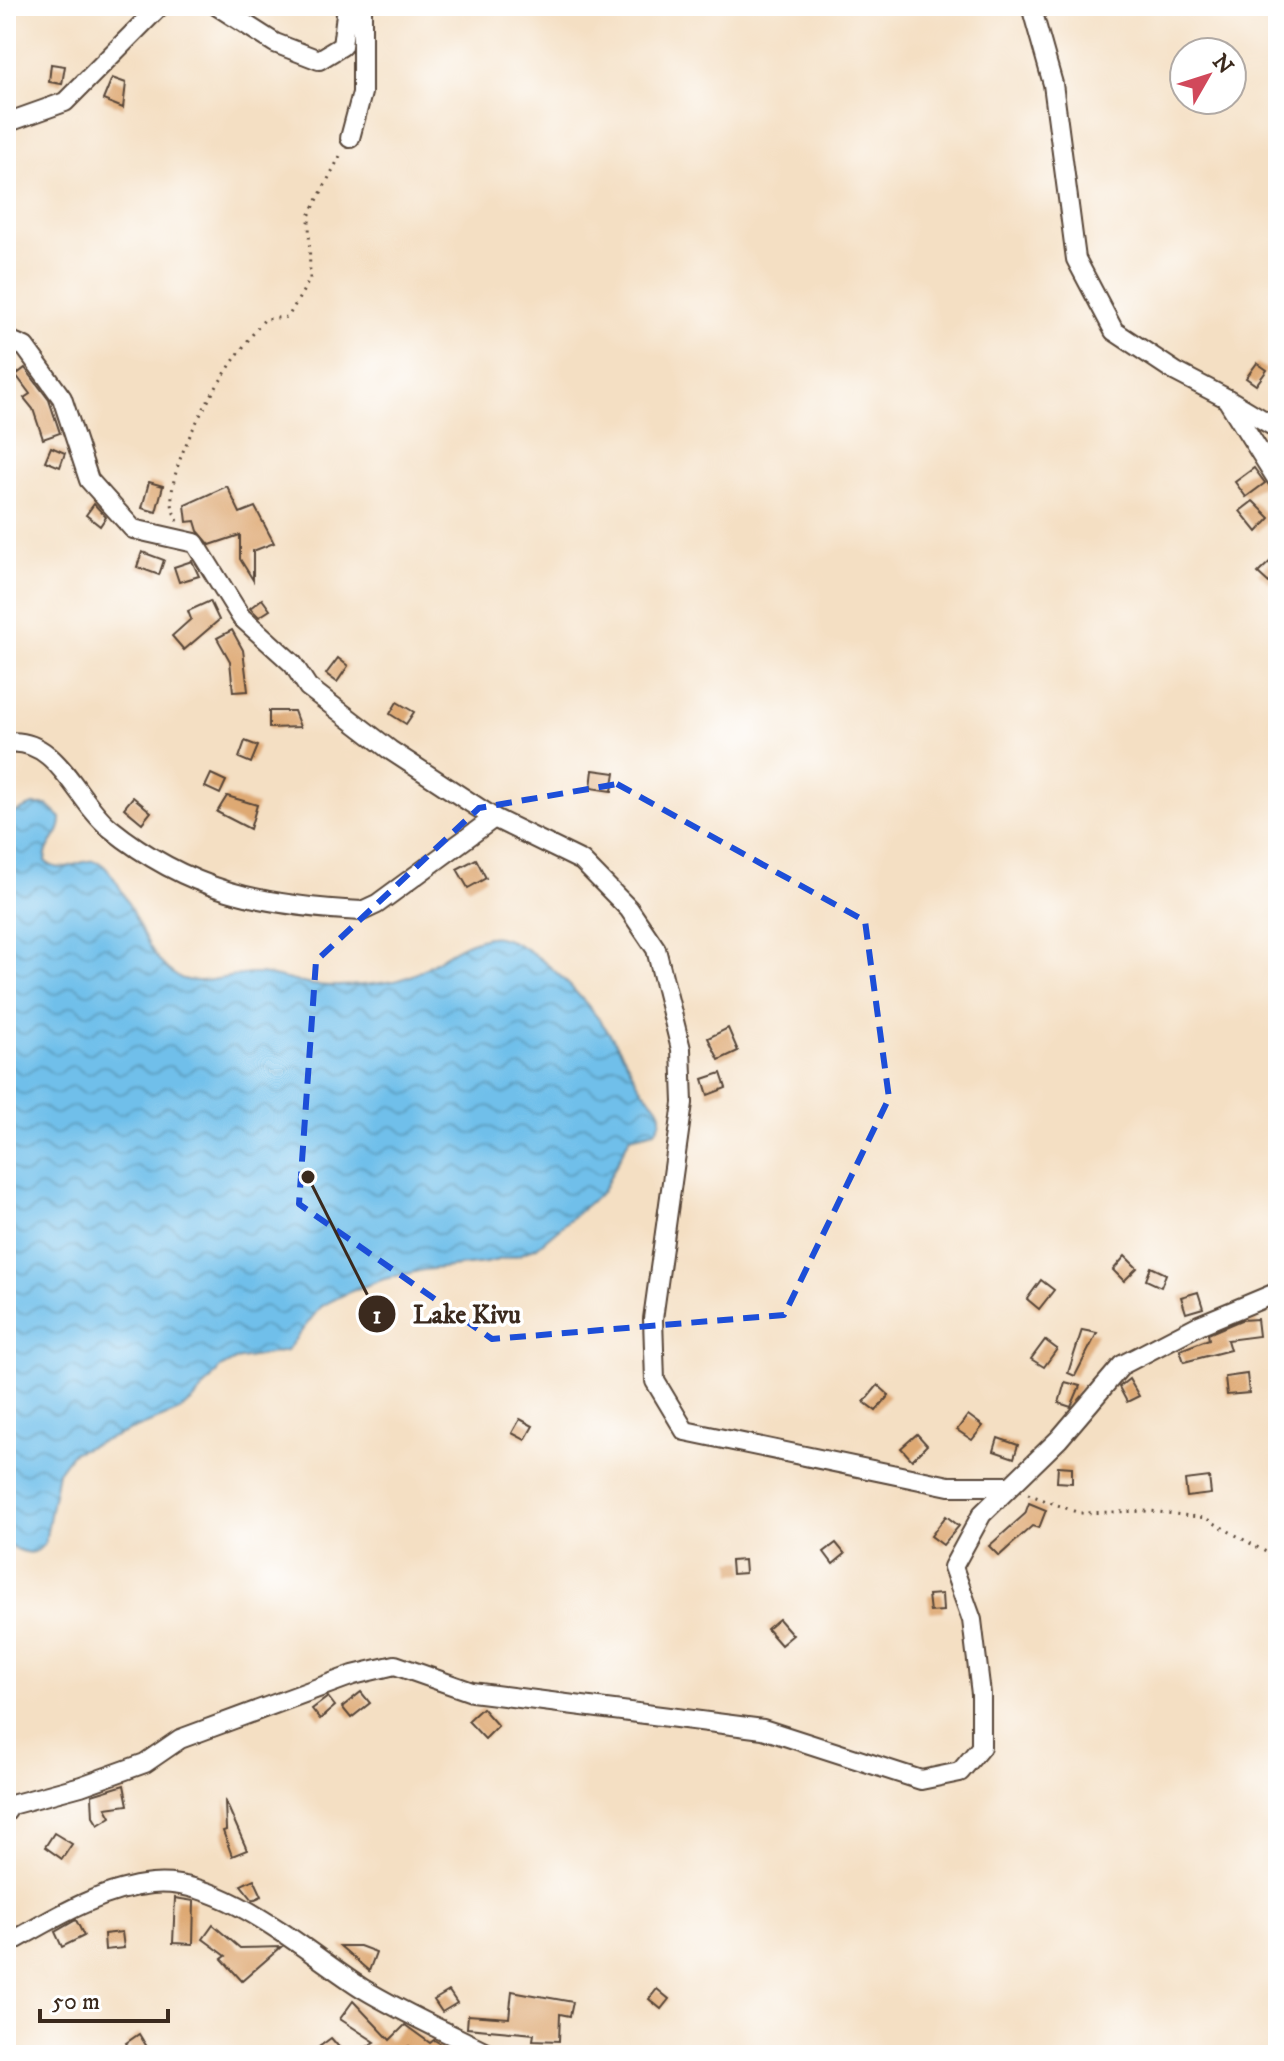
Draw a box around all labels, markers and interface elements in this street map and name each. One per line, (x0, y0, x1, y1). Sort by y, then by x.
north arrow (1168, 36, 1248, 116)
text: N (1206, 49, 1239, 80)
callout: Lake Kivu (357, 1289, 536, 1339)
text: Lake Kivu (413, 1299, 521, 1332)
text: 1 (373, 1301, 382, 1331)
scale bar (40, 1973, 168, 2023)
text: 50 m (52, 1987, 100, 2017)

